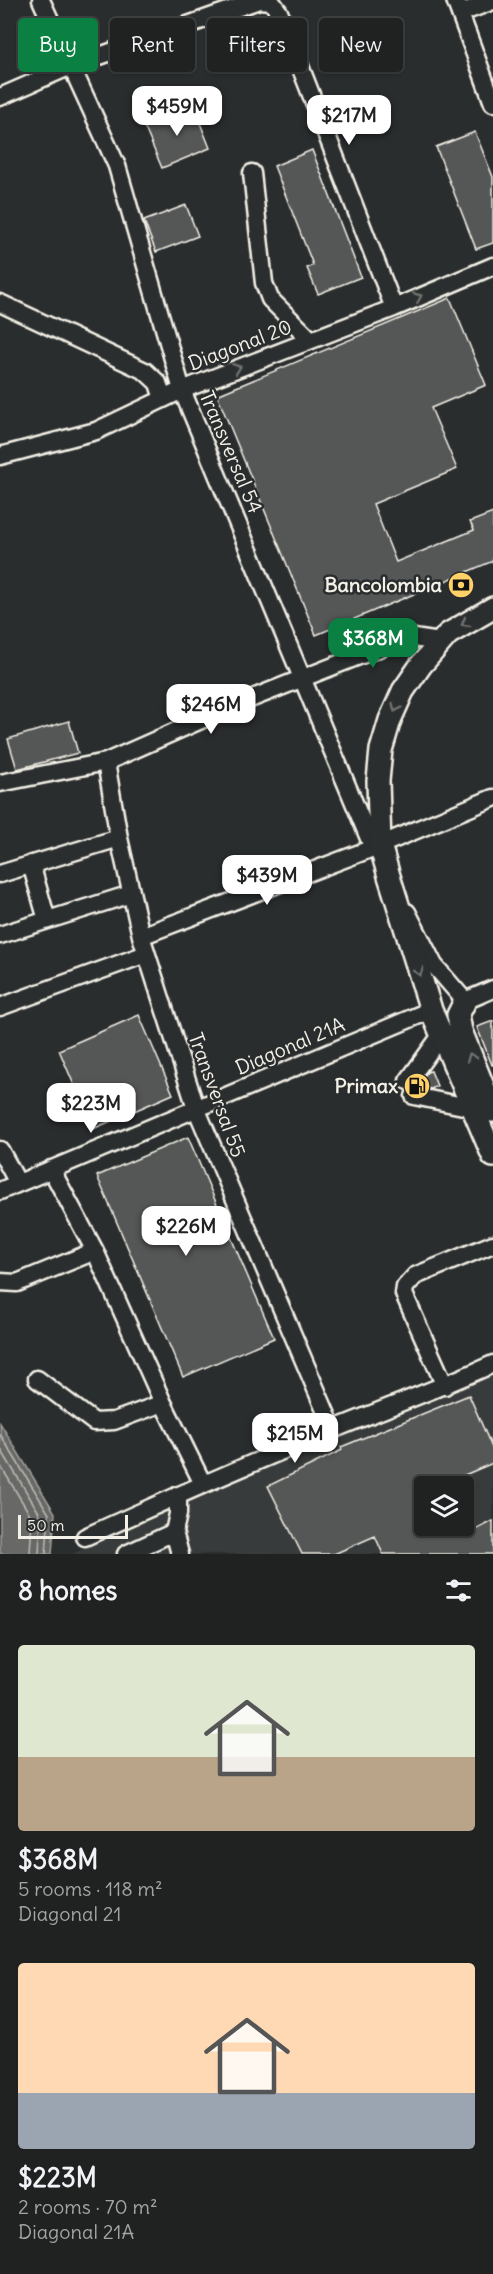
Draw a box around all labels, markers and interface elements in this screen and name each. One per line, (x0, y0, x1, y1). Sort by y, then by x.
chip: Buy (18, 18, 98, 72)
chip: Rent (110, 18, 195, 72)
chip: Filters (207, 18, 307, 72)
chip: New (319, 18, 403, 72)
pin: $459M (135, 86, 219, 137)
text: $459M (146, 93, 208, 118)
pin: $217M (307, 95, 391, 146)
text: $217M (321, 102, 377, 127)
one-way arrow (412, 292, 423, 304)
street label: Diagonal 20 (185, 313, 295, 376)
one-way arrow (231, 363, 241, 376)
street label: Transversal 54 (194, 387, 268, 517)
bank icon: Bancolombia (446, 570, 476, 600)
place label: Bancolombia (324, 572, 443, 597)
one-way arrow (461, 616, 471, 627)
pin: $368M (331, 618, 415, 669)
text: $368M (342, 625, 404, 650)
pin: $246M (169, 684, 253, 735)
text: $246M (180, 691, 242, 716)
one-way arrow (391, 701, 403, 712)
pin: $439M (225, 855, 309, 906)
text: $439M (236, 862, 298, 887)
one-way arrow (412, 966, 424, 977)
street label: Diagonal 21A (231, 1011, 348, 1080)
street label: Transversal 55 (183, 1029, 252, 1160)
one-way arrow (466, 1052, 478, 1063)
fuel station icon: Primax (402, 1071, 432, 1101)
place label: Primax (335, 1073, 398, 1098)
pin: $223M (49, 1083, 133, 1134)
text: $223M (61, 1090, 121, 1115)
pin: $226M (144, 1206, 228, 1257)
text: $226M (156, 1213, 216, 1238)
pin: $215M (253, 1413, 337, 1464)
text: $215M (266, 1420, 324, 1445)
map controls (414, 1476, 474, 1536)
button: layers (414, 1476, 474, 1536)
scale bar (18, 1512, 128, 1540)
text: 50 m (27, 1515, 65, 1535)
text: 8 homes (18, 1574, 117, 1607)
icon: filters (442, 1574, 475, 1607)
icon: home (193, 1684, 301, 1792)
text: $368M (18, 1843, 98, 1876)
text: 5 rooms · 118 m² (18, 1876, 163, 1901)
text: Diagonal 21 (18, 1901, 122, 1926)
icon: home (193, 2002, 301, 2110)
text: $223M (18, 2161, 97, 2194)
text: 2 rooms · 70 m² (18, 2194, 158, 2219)
text: Diagonal 21A (18, 2219, 134, 2244)

